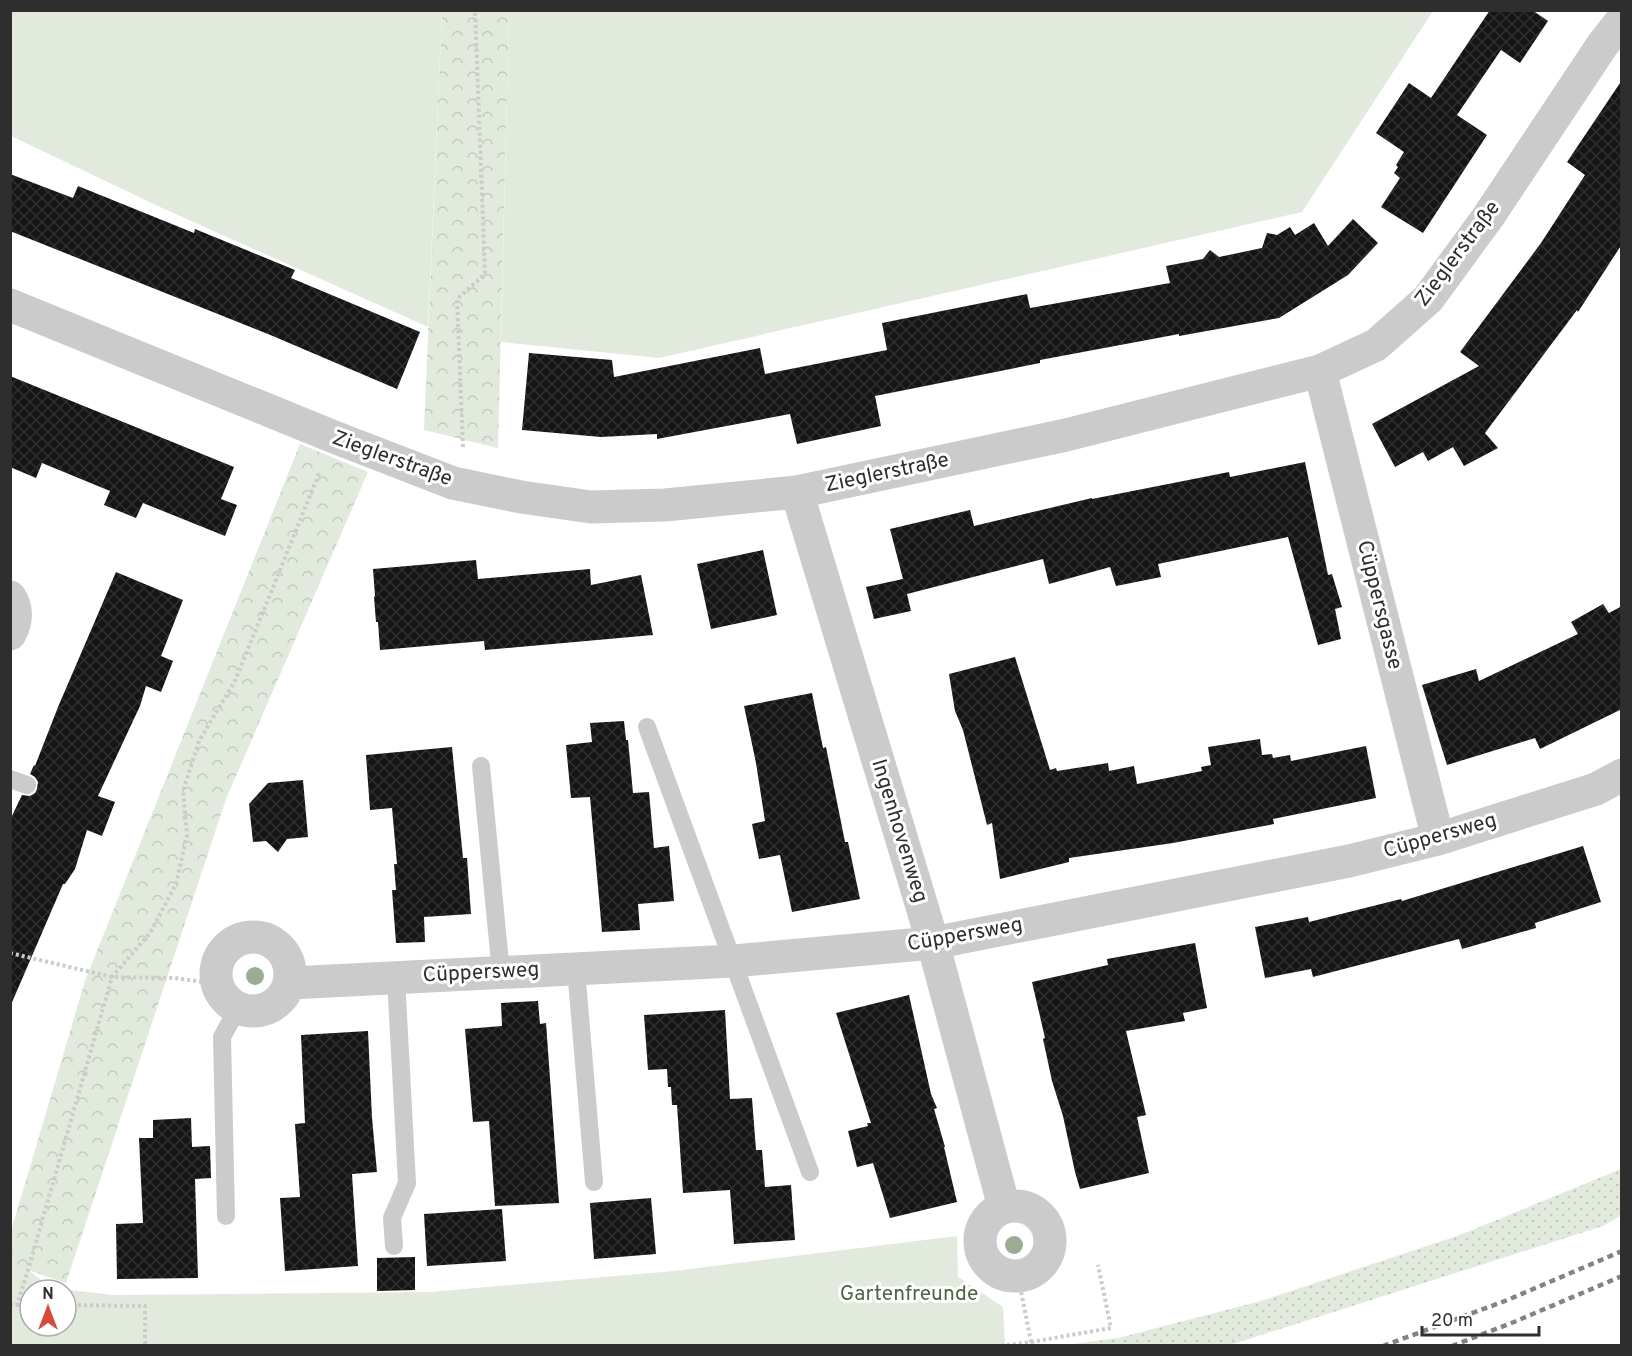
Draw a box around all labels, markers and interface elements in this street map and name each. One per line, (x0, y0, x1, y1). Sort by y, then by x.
street label: Zieglerstraße (1409, 196, 1507, 312)
street label: Zieglerstraße (328, 425, 456, 493)
street label: Zieglerstraße (823, 447, 951, 499)
street label: Cüppersgasse (1350, 538, 1408, 672)
street label: Ingenhovenweg (864, 756, 934, 906)
street label: Cüppersweg (1380, 807, 1500, 865)
street label: Cüppersweg (905, 912, 1025, 958)
street label: Cüppersweg (422, 956, 540, 990)
north arrow (18, 1278, 78, 1338)
park label: Gartenfreunde (840, 1281, 978, 1308)
text: N (42, 1285, 54, 1305)
scale bar (1422, 1299, 1539, 1337)
text: 20 m (1431, 1310, 1473, 1333)

